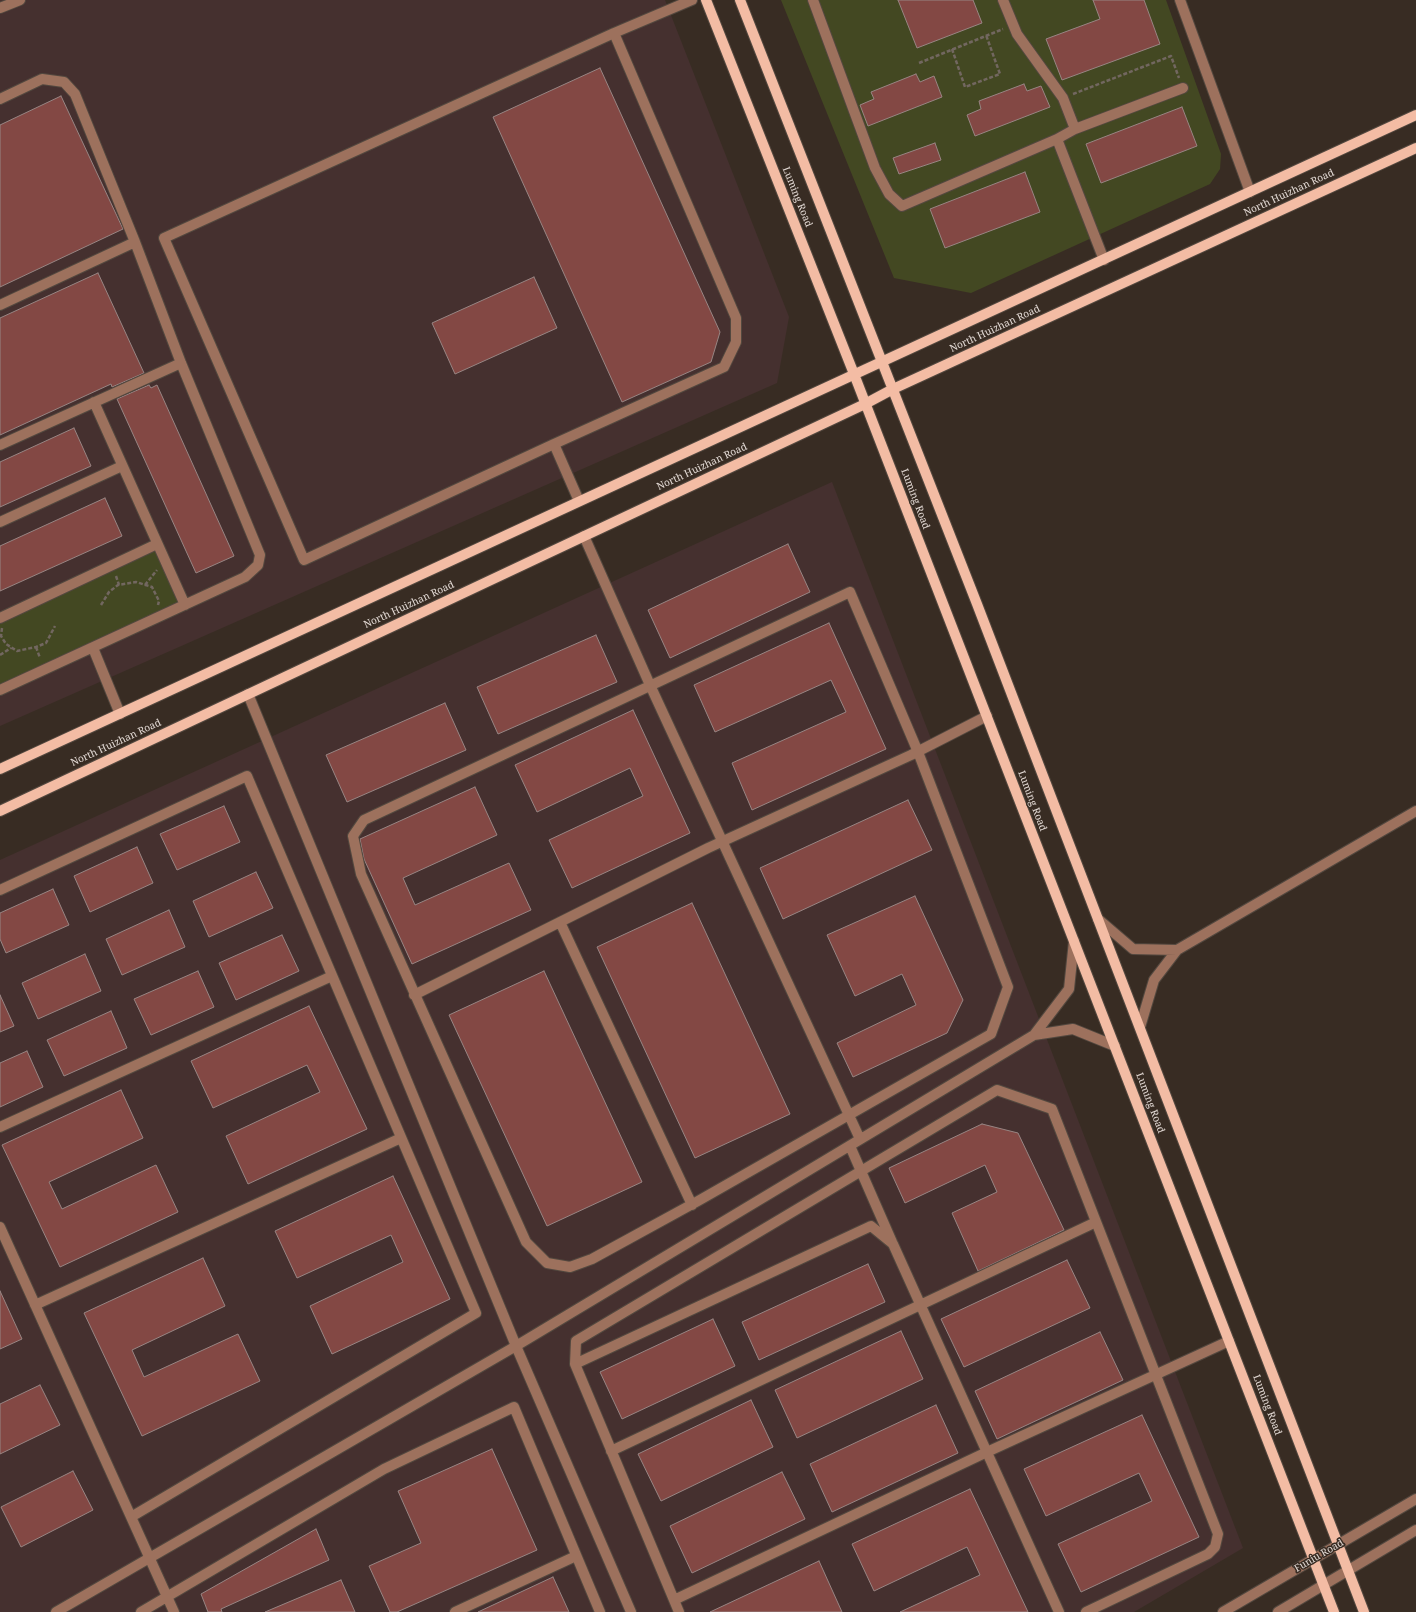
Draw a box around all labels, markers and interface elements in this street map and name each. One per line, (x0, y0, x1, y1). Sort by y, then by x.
street label: Luming Road (779, 165, 815, 229)
street label: North Huizhan Road (1242, 167, 1336, 219)
street label: North Huizhan Road (948, 303, 1042, 355)
street label: North Huizhan Road (655, 441, 749, 493)
street label: Luming Road (898, 467, 932, 531)
street label: North Huizhan Road (362, 579, 456, 631)
street label: North Huizhan Road (69, 717, 163, 769)
street label: Luming Road (1015, 769, 1049, 833)
street label: Luming Road (1133, 1071, 1167, 1135)
street label: Luming Road (1250, 1373, 1284, 1437)
street label: Funiu Road (1292, 1537, 1346, 1575)

